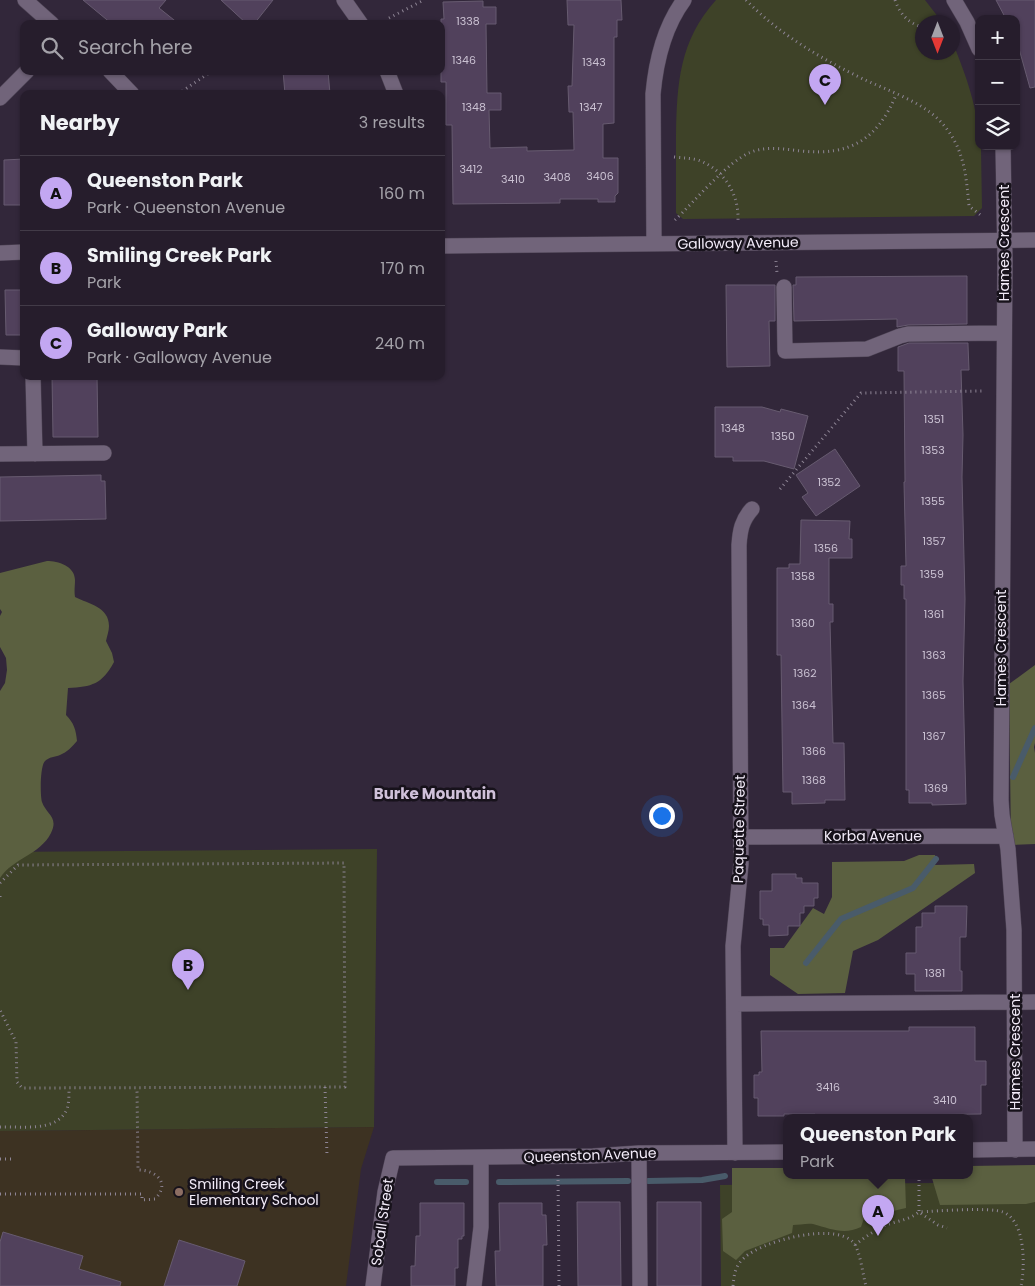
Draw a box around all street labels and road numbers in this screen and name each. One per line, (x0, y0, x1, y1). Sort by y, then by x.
street label: Hames Crescent (994, 185, 1014, 301)
street label: Galloway Avenue (677, 232, 799, 254)
street label: Hames Crescent (991, 590, 1011, 706)
street label: Paquette Street (728, 775, 750, 883)
street label: Korba Avenue (824, 826, 922, 846)
street label: Hames Crescent (1005, 994, 1025, 1110)
street label: Queenston Avenue (523, 1143, 657, 1167)
street label: Soball Street (366, 1177, 398, 1267)

